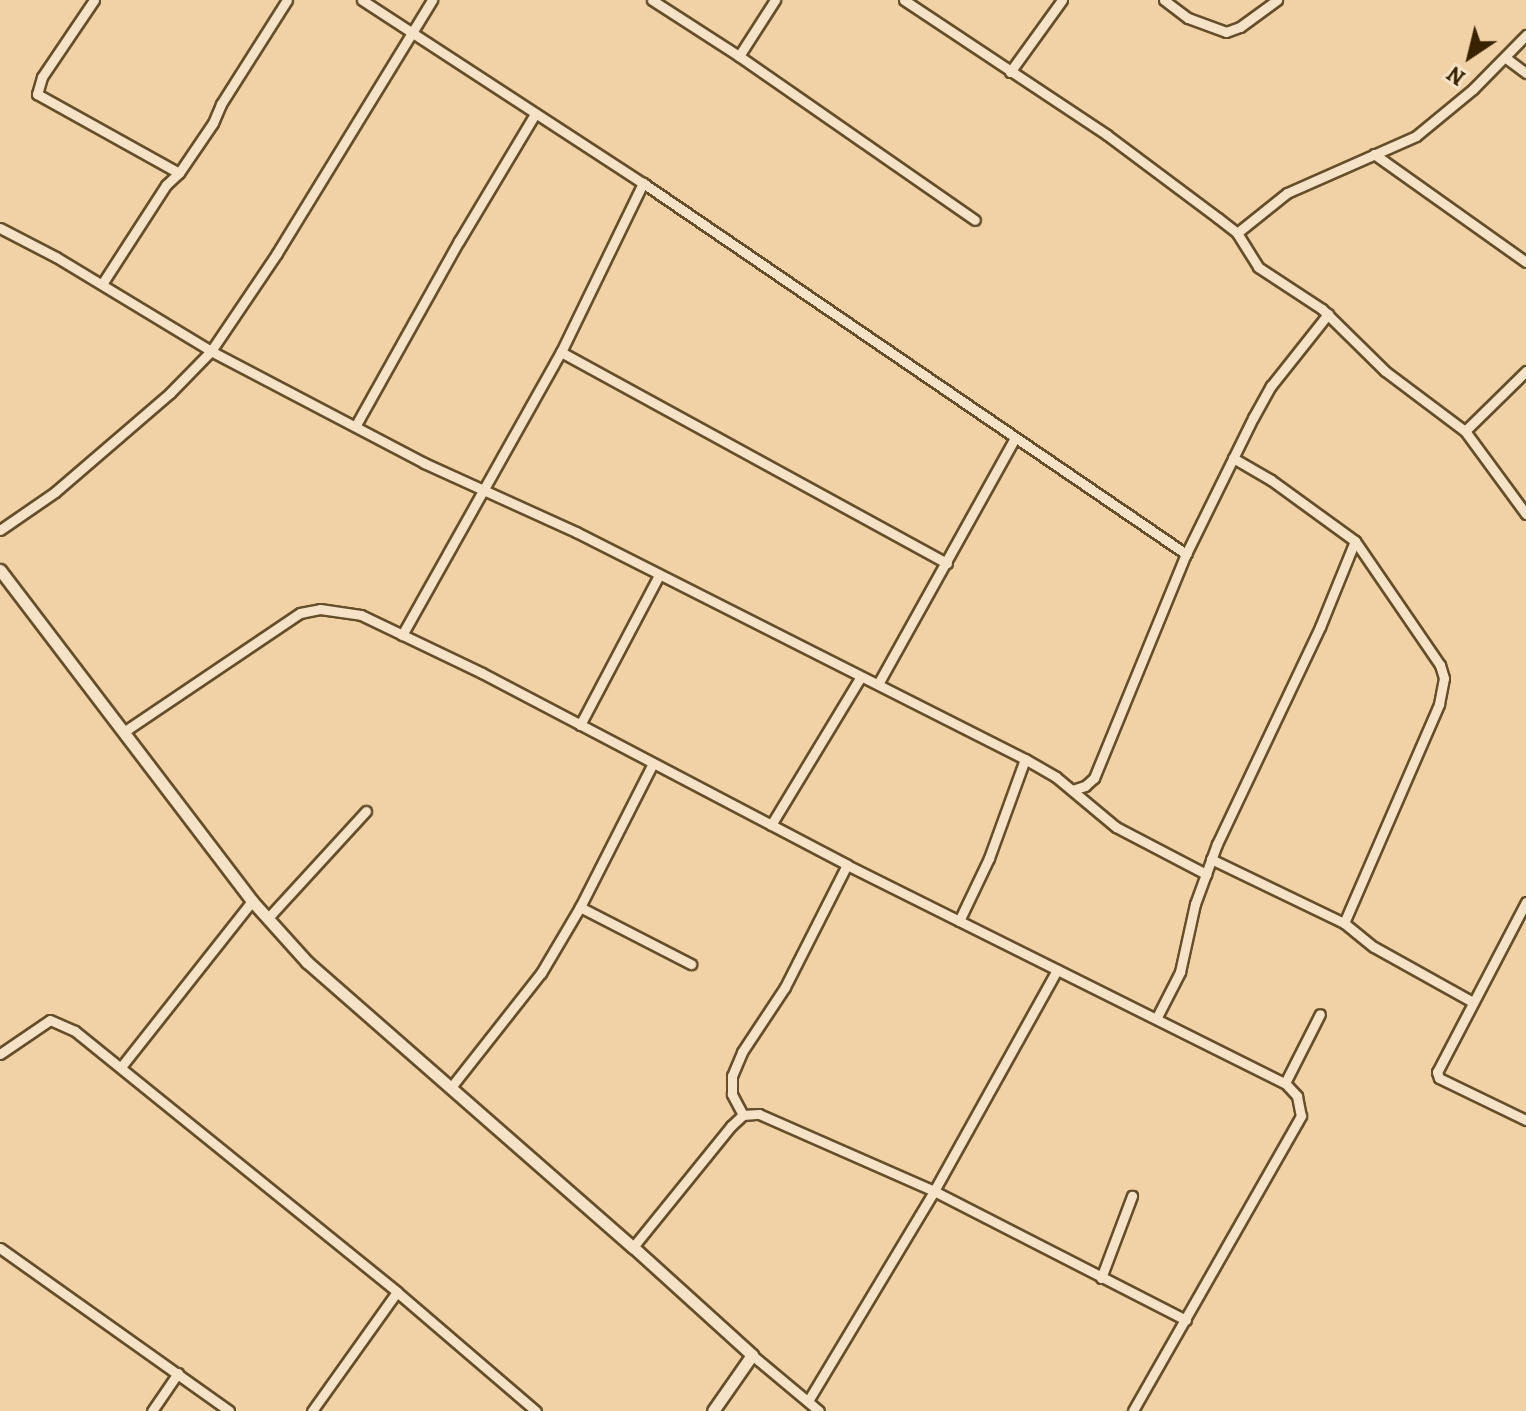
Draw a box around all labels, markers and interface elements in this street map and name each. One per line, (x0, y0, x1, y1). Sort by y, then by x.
north arrow (1430, 16, 1510, 96)
text: N (1441, 59, 1471, 93)

